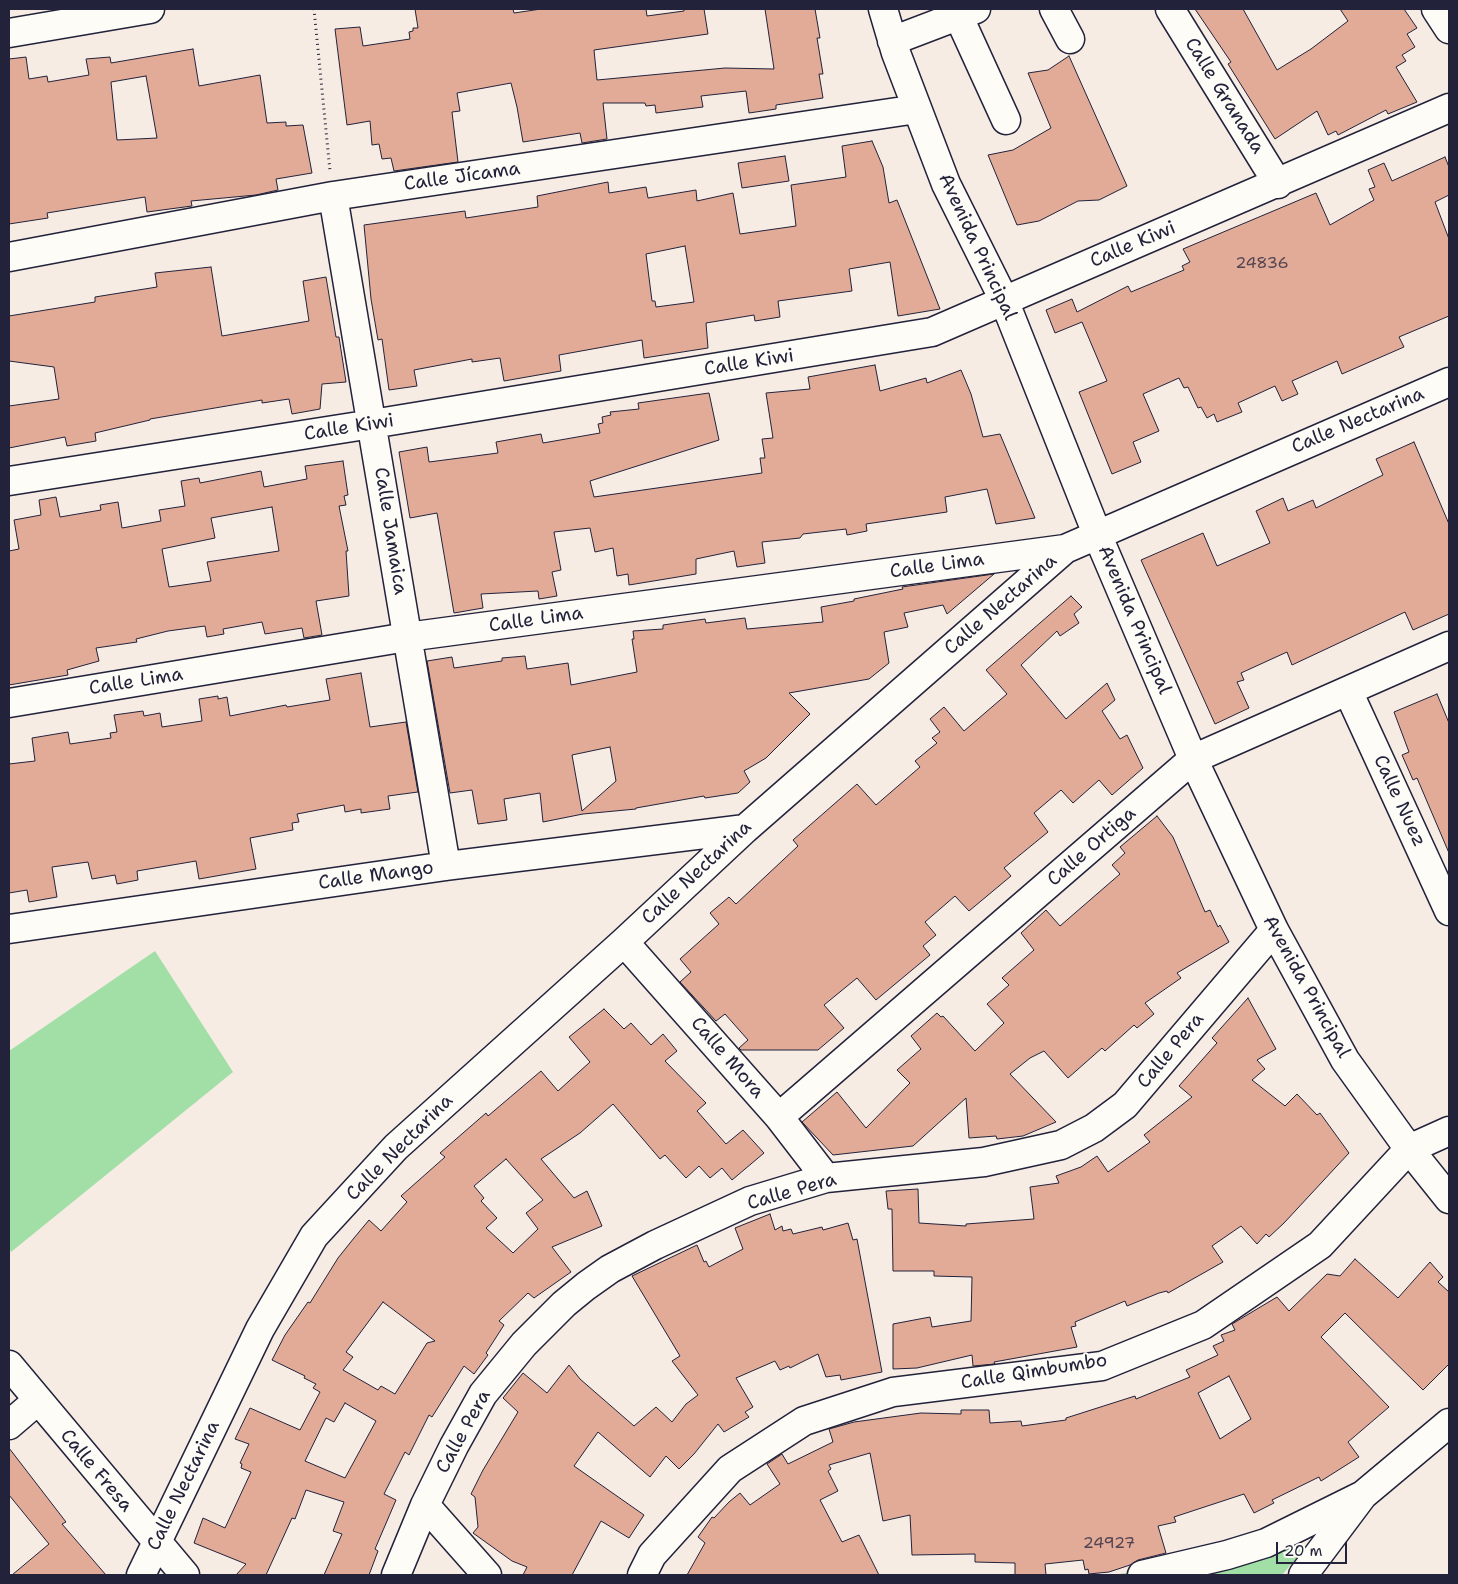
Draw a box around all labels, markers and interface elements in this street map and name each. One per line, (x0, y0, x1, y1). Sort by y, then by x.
street label: Calle Granada (1179, 34, 1269, 158)
street label: Calle Jícama (402, 158, 522, 196)
street label: Avenida Principal (933, 170, 1021, 324)
street label: Calle Kiwi (1087, 217, 1179, 273)
house number: 24836 (1235, 254, 1289, 274)
street label: Calle Kiwi (702, 345, 796, 381)
street label: Calle Nectarina (1288, 383, 1428, 459)
street label: Calle Kiwi (302, 410, 396, 446)
street label: Calle Jamaica (369, 466, 411, 596)
street label: Avenida Principal (1092, 542, 1176, 698)
street label: Calle Lima (888, 548, 986, 584)
street label: Calle Nectarina (940, 550, 1062, 660)
street label: Calle Lima (487, 602, 585, 638)
street label: Calle Lima (87, 663, 185, 701)
street label: Calle Nuez (1368, 751, 1430, 851)
street label: Calle Ortiga (1043, 802, 1141, 892)
street label: Calle Nectarina (637, 816, 757, 930)
street label: Calle Mango (317, 857, 435, 895)
street label: Avenida Principal (1257, 912, 1355, 1062)
street label: Calle Pera (1133, 1009, 1209, 1093)
street label: Calle Mora (685, 1013, 769, 1103)
street label: Calle Nectarina (342, 1090, 458, 1206)
street label: Calle Pera (745, 1168, 839, 1216)
street label: Calle Qimbumbo (959, 1349, 1109, 1395)
street label: Calle Pera (432, 1386, 496, 1478)
street label: Calle Nectarina (143, 1417, 225, 1555)
street label: Calle Fresa (55, 1425, 137, 1517)
scale bar (1278, 1532, 1349, 1564)
house number: 24927 (1083, 1534, 1135, 1554)
text: 20 m (1284, 1541, 1323, 1561)

